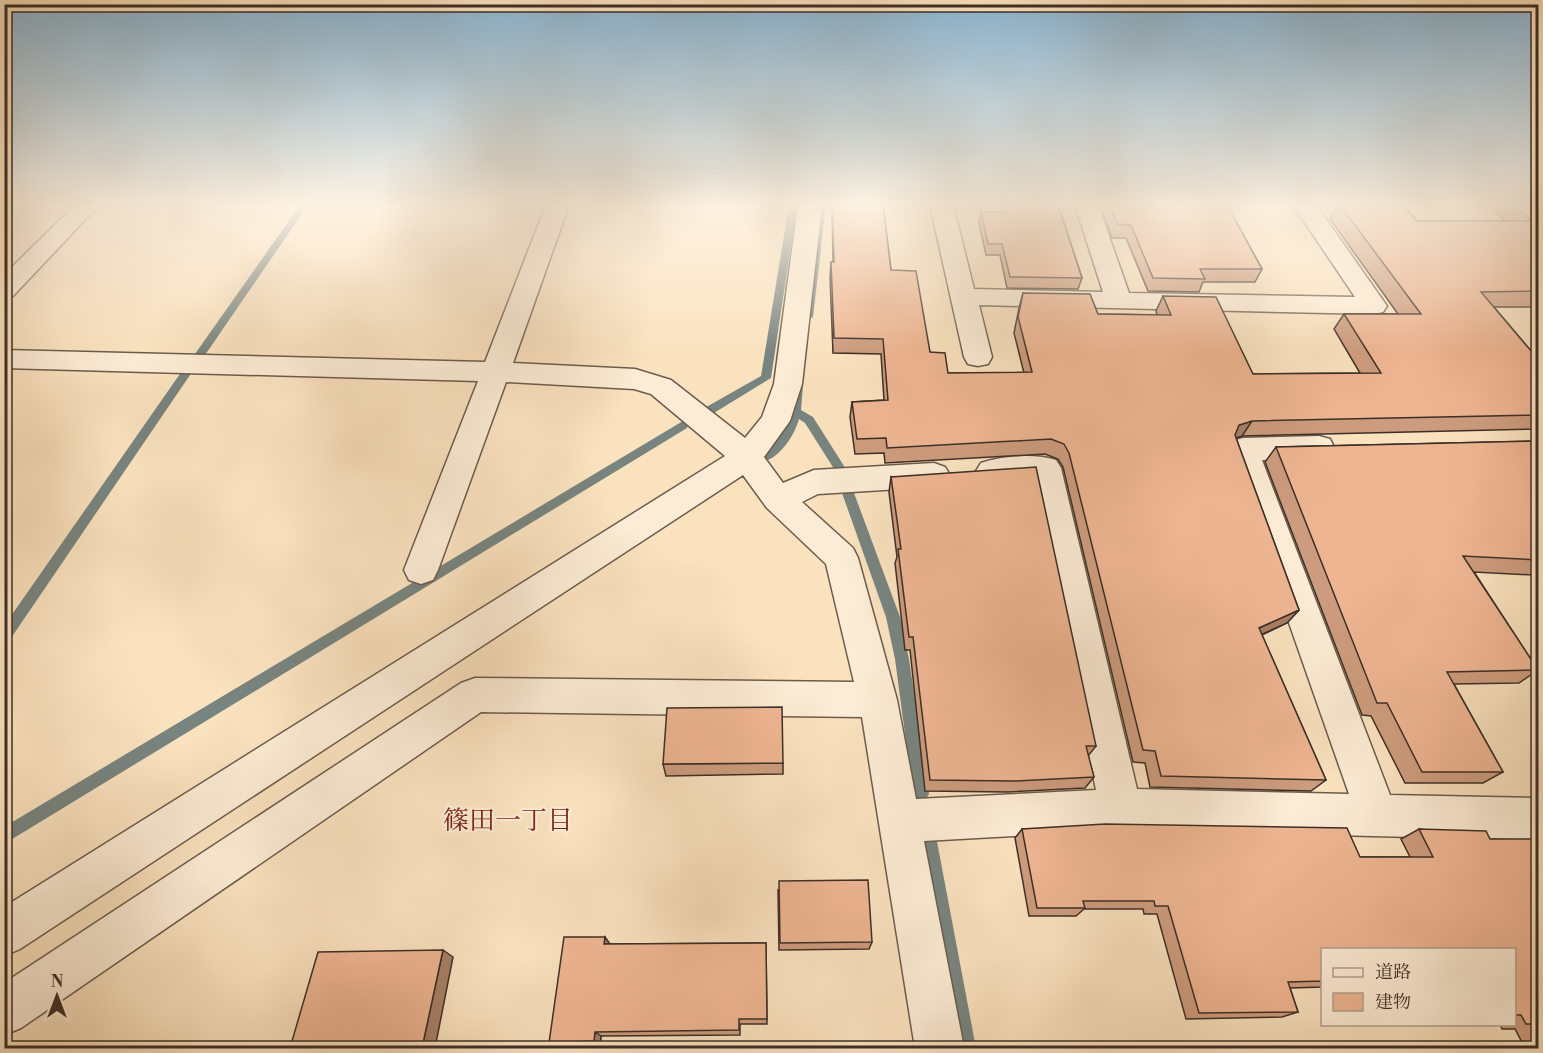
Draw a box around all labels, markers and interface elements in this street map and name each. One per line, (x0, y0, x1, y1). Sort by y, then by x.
district label: 篠田一丁目 (443, 805, 573, 837)
legend (1321, 948, 1516, 1026)
text: 道路 (1375, 961, 1411, 984)
north arrow (27, 966, 87, 1026)
text: N (51, 972, 64, 992)
text: 建物 (1375, 991, 1411, 1014)

